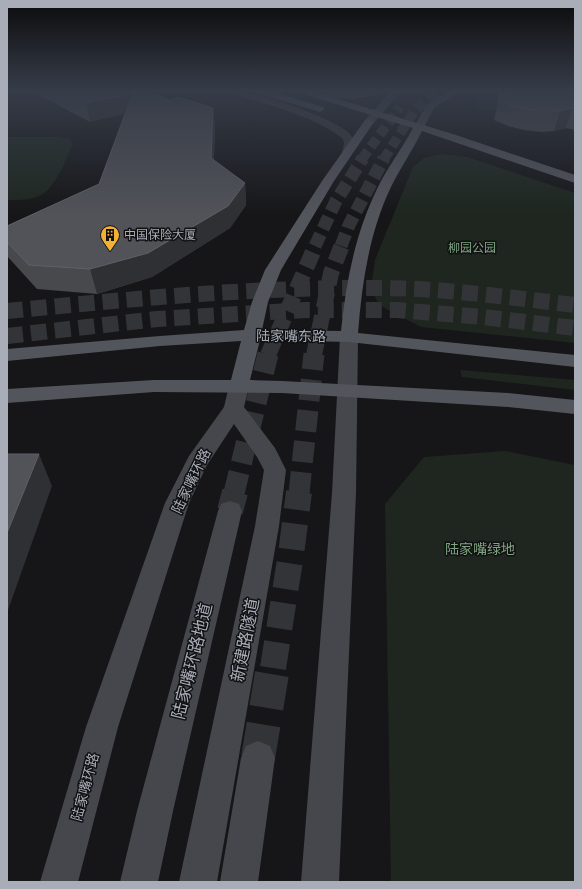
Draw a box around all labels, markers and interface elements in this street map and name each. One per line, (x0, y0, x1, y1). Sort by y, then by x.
building icon: 中国保险大厦 (99, 224, 121, 252)
place label: 中国保险大厦 (124, 226, 196, 243)
park label: 柳园公园 (448, 239, 496, 256)
street label: 陆家嘴东路 (256, 325, 326, 346)
street label: 陆家嘴环路 (167, 445, 214, 516)
park label: 陆家嘴绿地 (445, 539, 515, 558)
street label: 新建路隧道 (225, 596, 264, 684)
street label: 陆家嘴环路地道 (166, 600, 217, 721)
street label: 陆家嘴环路 (66, 751, 103, 823)

